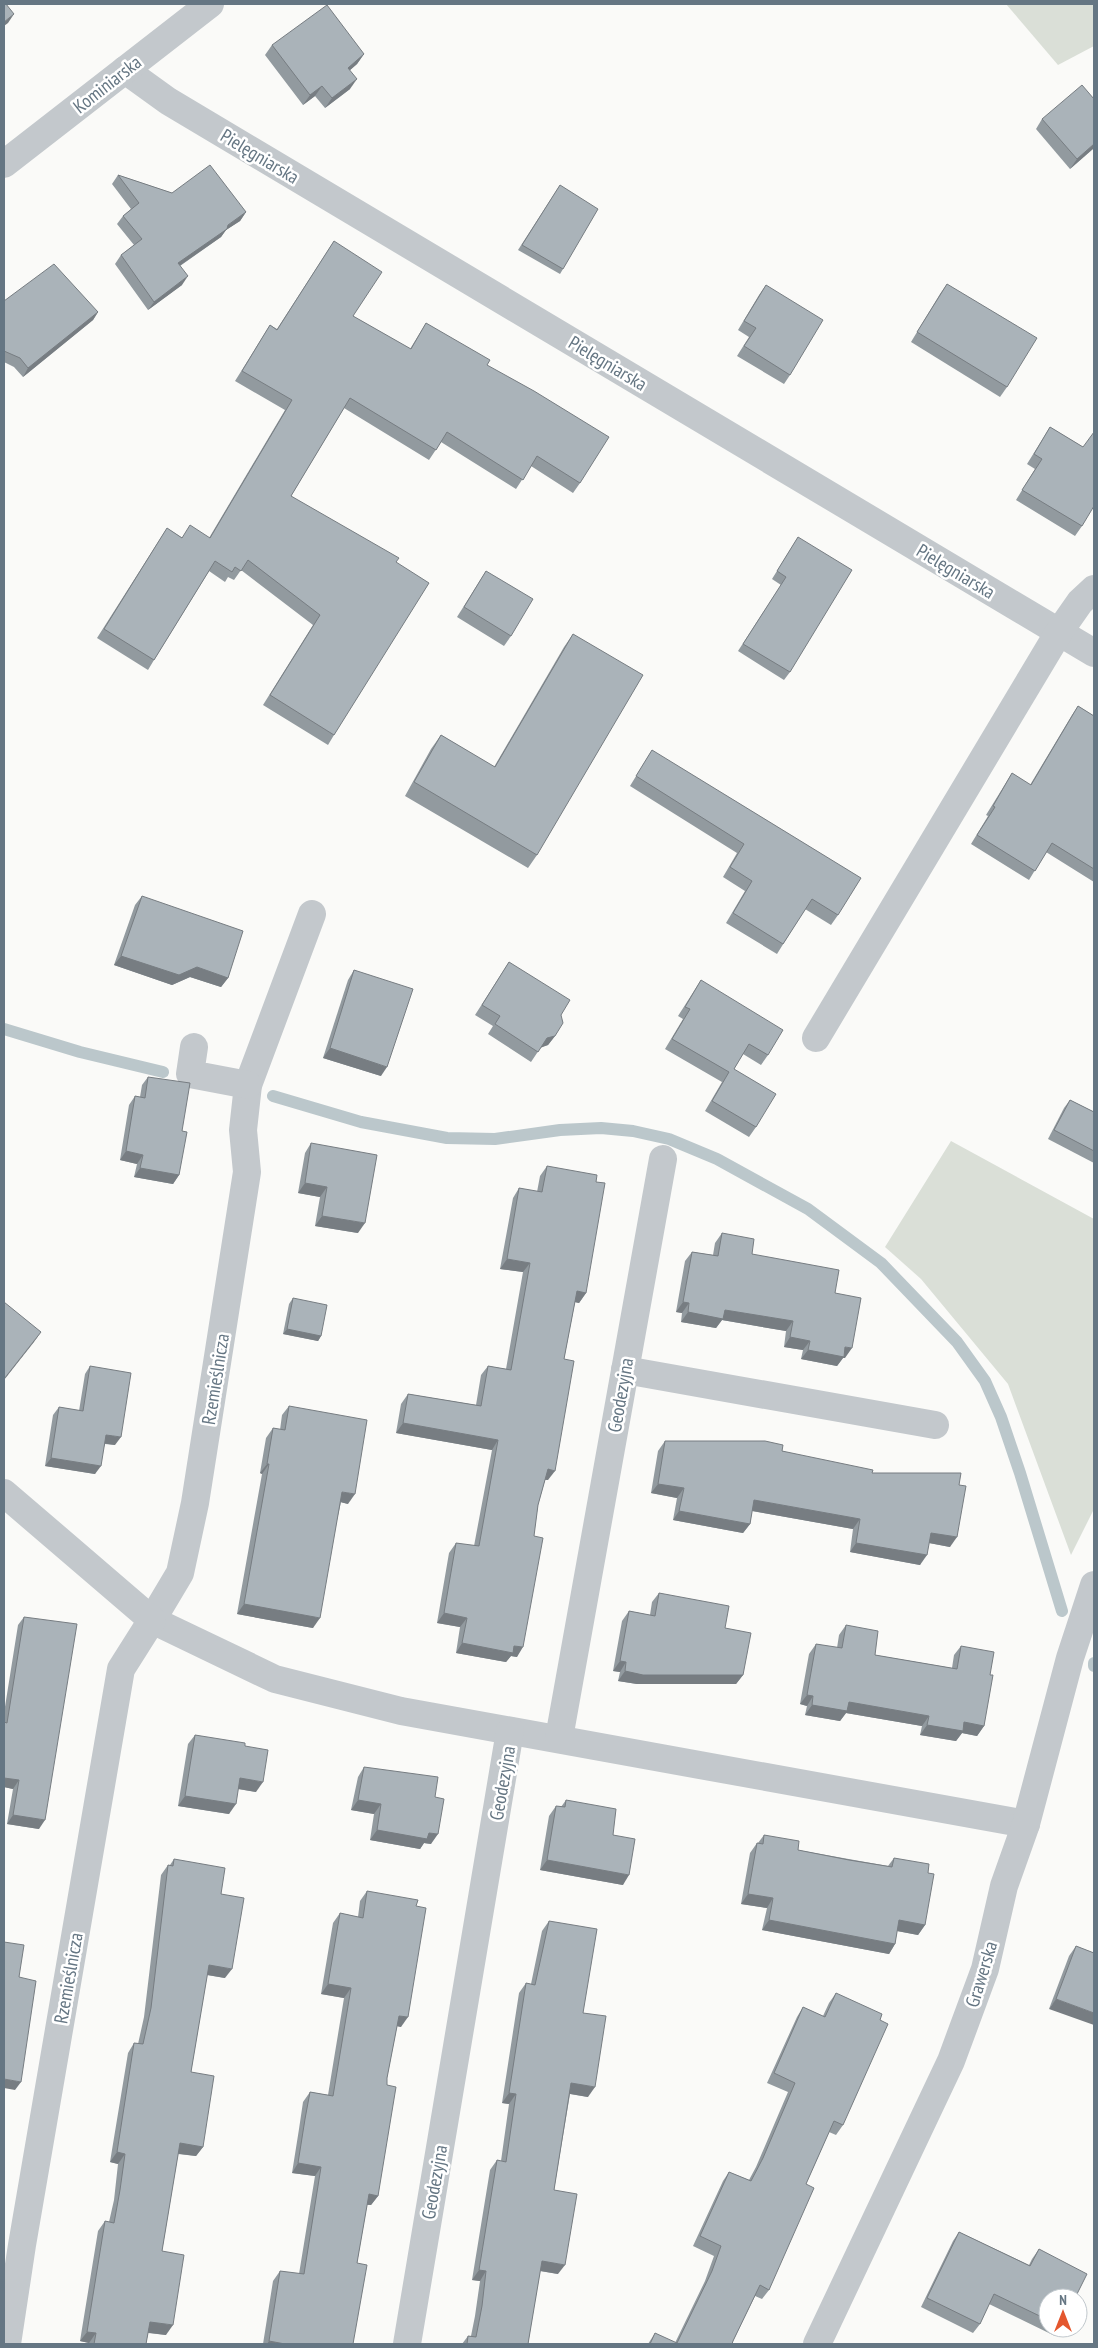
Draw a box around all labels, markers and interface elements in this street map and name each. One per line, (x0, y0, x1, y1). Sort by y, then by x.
street label: Kominiarska (68, 50, 146, 118)
street label: Pielęgniarska (216, 123, 304, 189)
street label: Pielęgniarska (564, 330, 652, 396)
street label: Pielęgniarska (912, 538, 1000, 604)
street label: Rzemieślnicza (196, 1332, 234, 1426)
street label: Geodezyjna (602, 1356, 638, 1434)
street label: Geodezyjna (484, 1744, 520, 1822)
street label: Rzemieślnicza (48, 1931, 88, 2025)
street label: Grawerska (960, 1938, 1002, 2010)
street label: Geodezyjna (416, 2143, 452, 2221)
north arrow (1038, 2288, 1088, 2338)
text: N (1059, 2291, 1067, 2309)

